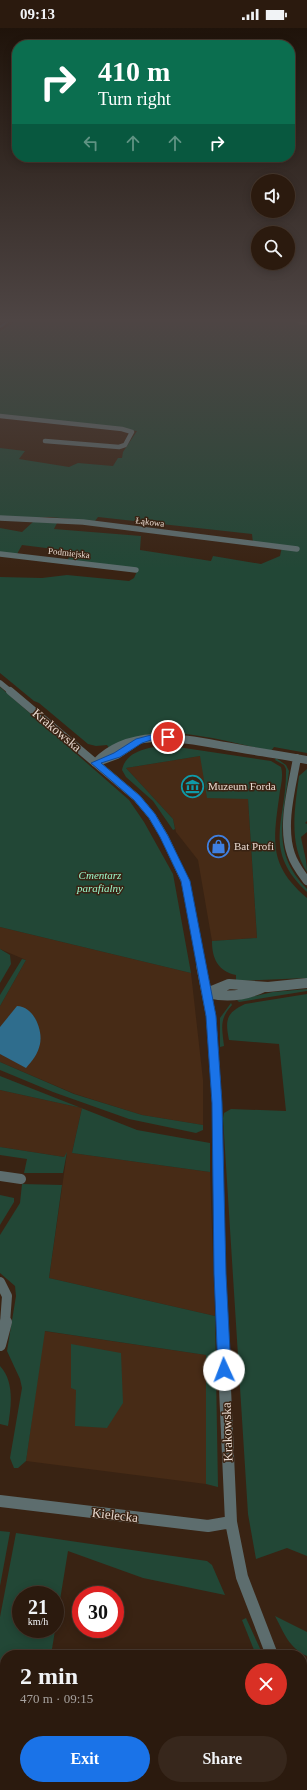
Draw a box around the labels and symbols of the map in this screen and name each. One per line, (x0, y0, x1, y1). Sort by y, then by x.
street label: Łąkowa (135, 515, 165, 529)
street label: Podmiejska (48, 546, 90, 560)
street label: Krakowska (29, 705, 85, 755)
pin (151, 720, 185, 754)
museum icon: Muzeum Forda (180, 773, 206, 799)
place label: Muzeum Forda (208, 780, 276, 792)
shop icon: Bat Profi (206, 833, 232, 859)
place label: Bat Profi (234, 840, 274, 852)
park label: Cmentarz parafialny (76, 869, 123, 894)
position arrow (203, 1349, 245, 1391)
street label: Krakowska (218, 1402, 236, 1462)
street label: Kielecka (91, 1505, 139, 1525)
speed limit sign: 30 (72, 1586, 124, 1638)

